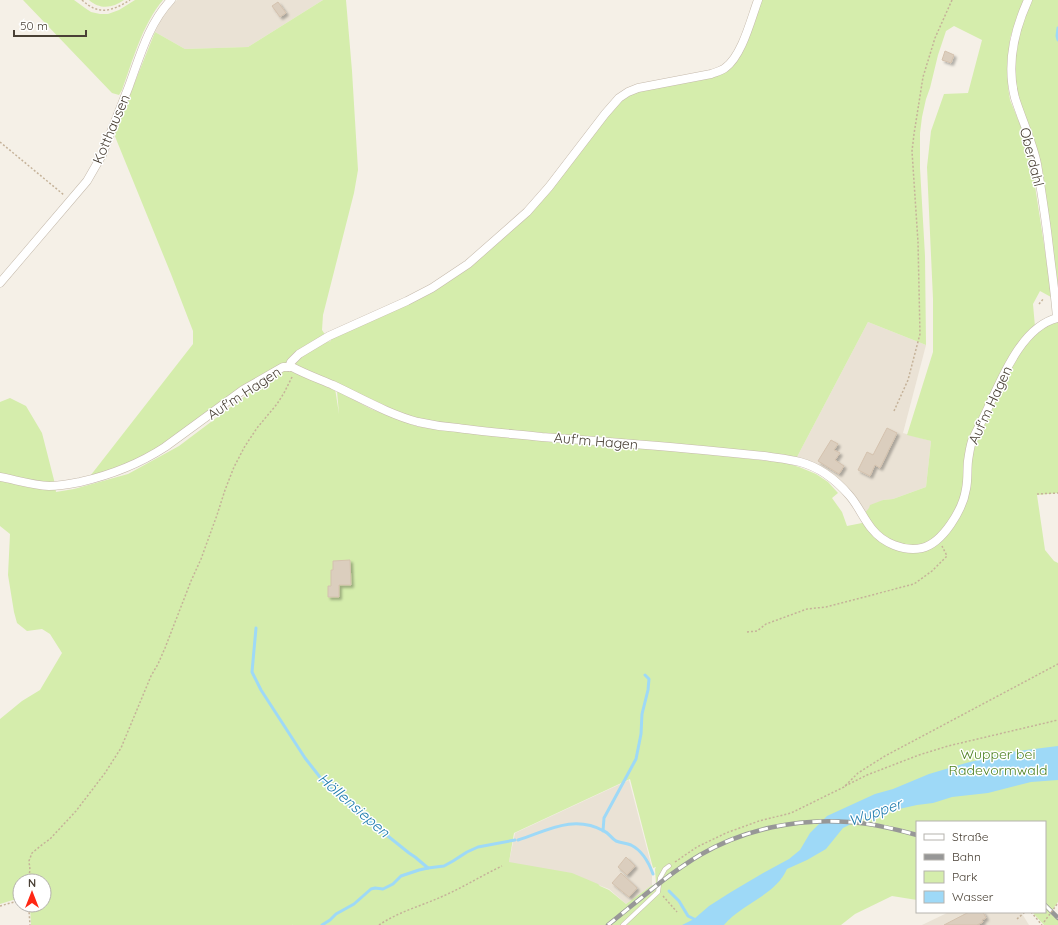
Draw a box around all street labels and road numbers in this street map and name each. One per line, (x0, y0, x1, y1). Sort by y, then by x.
street label: Kotthausen (88, 91, 134, 167)
street label: Oberdahl (1016, 126, 1048, 188)
street label: Auf'm Hagen (204, 363, 284, 423)
street label: Auf'm Hagen (964, 363, 1016, 447)
street label: Auf'm Hagen (553, 428, 639, 454)

